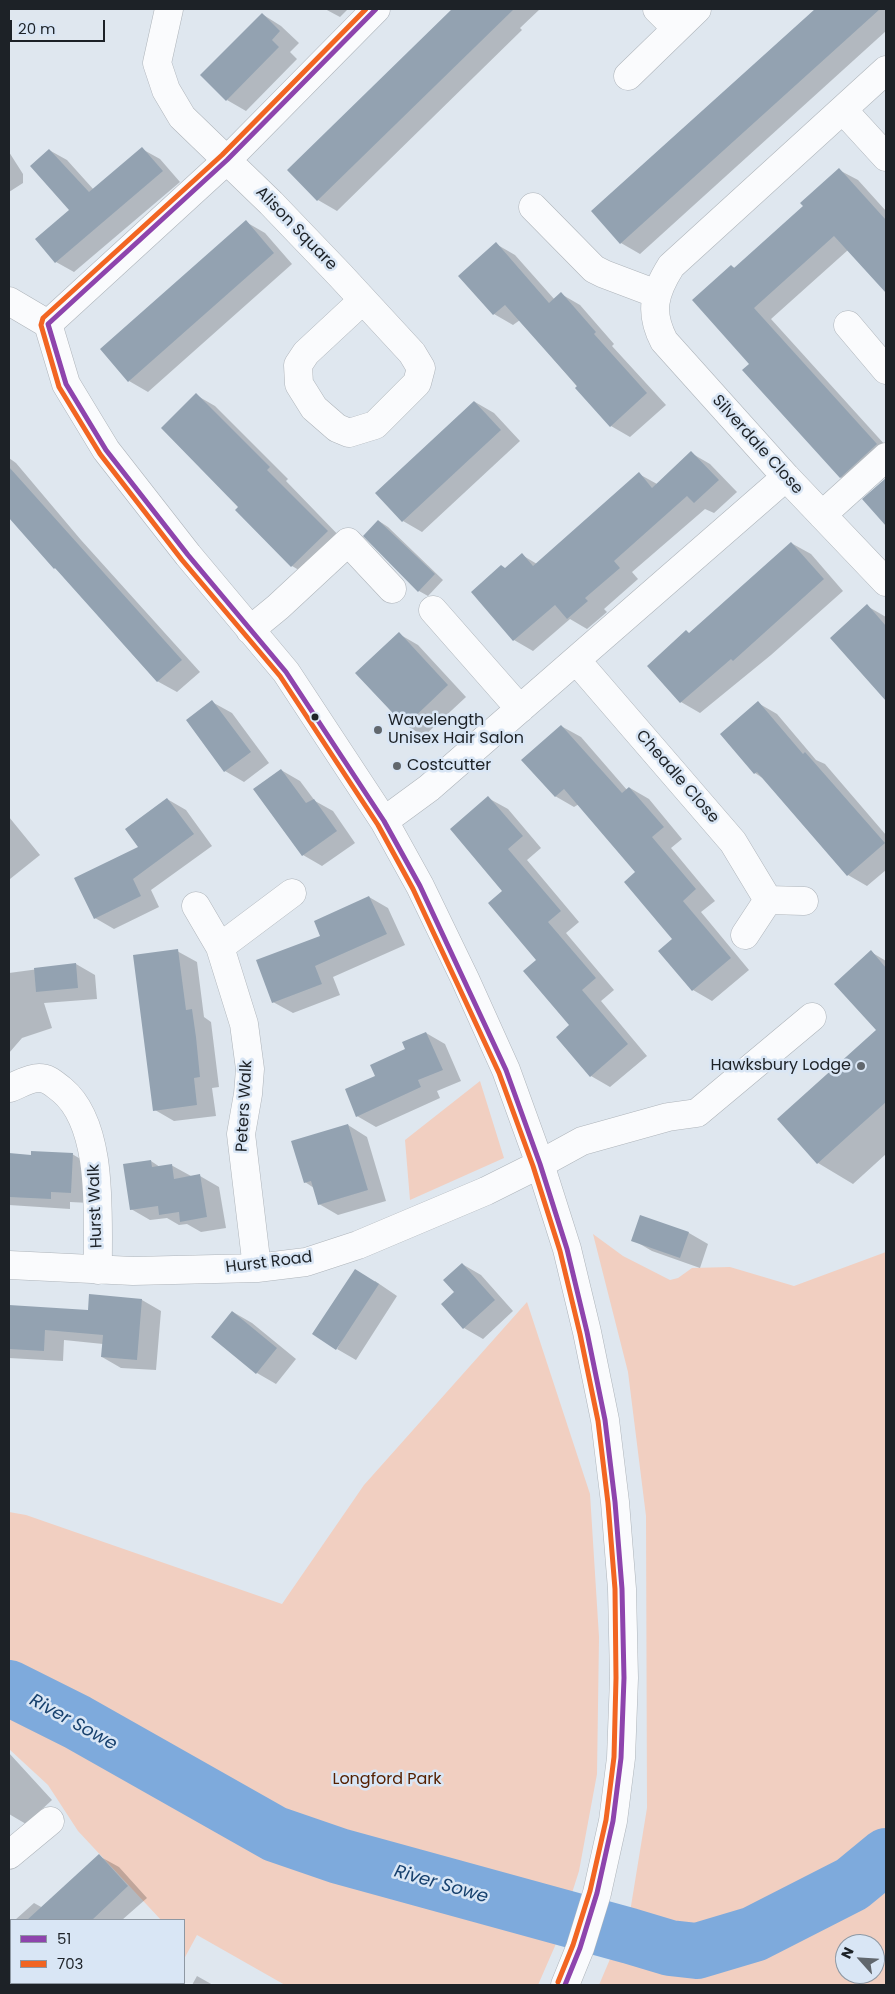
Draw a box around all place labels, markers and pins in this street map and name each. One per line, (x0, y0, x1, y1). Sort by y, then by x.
place label: Wavelength Unisex Hair Salon (388, 711, 524, 749)
unlabelled marker (310, 712, 320, 722)
marker: Wavelength Unisex Hair Salon (372, 724, 384, 736)
place label: Costcutter (407, 756, 491, 776)
marker: Costcutter (391, 760, 403, 772)
place label: Hawksbury Lodge (710, 1056, 851, 1076)
marker: Hawksbury Lodge (855, 1060, 867, 1072)

